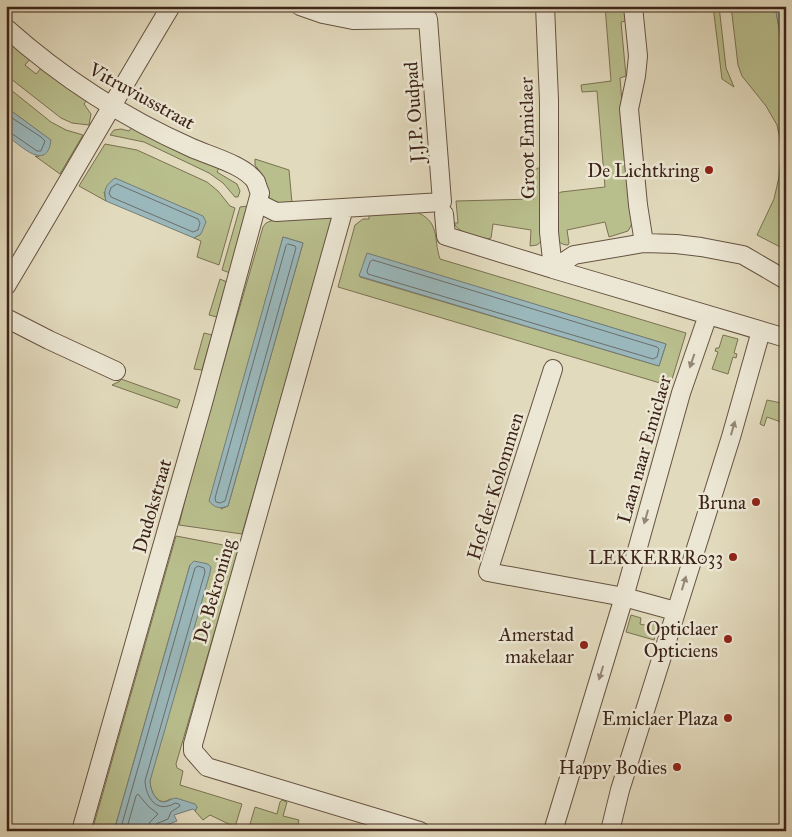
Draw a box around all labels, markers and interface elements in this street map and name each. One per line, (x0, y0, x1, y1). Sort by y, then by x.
street label: Vitruviusstraat (84, 57, 199, 135)
street label: J.J.P. Oudpad (399, 60, 430, 165)
street label: Groot Emiclaer (514, 76, 540, 199)
place label: De Lichtkring (587, 159, 699, 183)
marker: De Lichtkring (703, 164, 715, 176)
one-way arrow (688, 353, 695, 368)
street label: Laan naar Emiclaer (612, 371, 676, 526)
street label: Hof der Kolommen (462, 410, 528, 562)
one-way arrow (729, 420, 737, 436)
street label: Dudokstraat (128, 456, 176, 556)
place label: Bruna (698, 491, 747, 514)
marker: Bruna (750, 496, 762, 508)
one-way arrow (642, 509, 650, 524)
street label: De Bekroning (188, 536, 241, 646)
place label: LEKKERRR033 (588, 546, 723, 569)
marker: LEKKERRR033 (727, 551, 739, 563)
one-way arrow (680, 575, 688, 590)
place label: Opticlaer Opticiens (644, 617, 719, 662)
place label: Amerstad makelaar (498, 623, 575, 668)
marker: Opticlaer Opticiens (722, 633, 734, 645)
marker: Amerstad makelaar (578, 639, 590, 651)
one-way arrow (596, 665, 604, 680)
place label: Emiclaer Plaza (602, 707, 719, 730)
marker: Emiclaer Plaza (722, 712, 734, 724)
place label: Happy Bodies (559, 756, 667, 779)
marker: Happy Bodies (671, 761, 683, 773)

